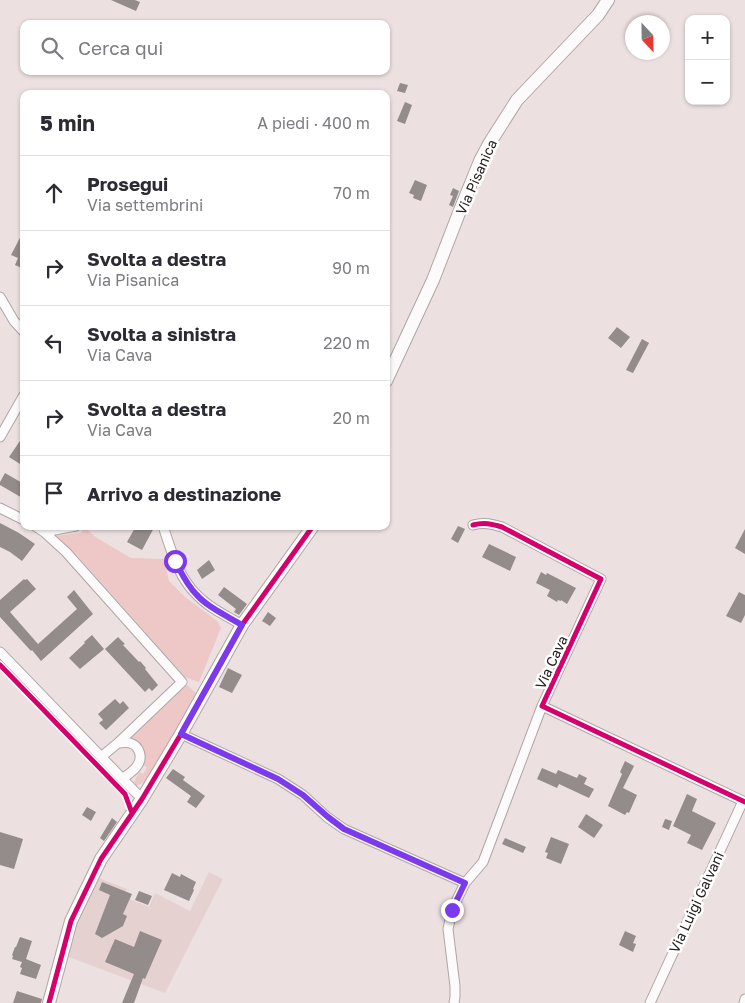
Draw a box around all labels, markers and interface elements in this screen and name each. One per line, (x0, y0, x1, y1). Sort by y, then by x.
north arrow (625, 15, 670, 60)
map controls (685, 15, 730, 105)
button: + (685, 15, 730, 60)
search box (20, 20, 390, 75)
icon: search (38, 34, 66, 62)
text: Cerca qui (78, 36, 163, 59)
button: − (685, 60, 730, 105)
text: 5 min (40, 110, 95, 136)
text: A piedi · 400 m (257, 113, 370, 133)
street label: Via Pisanica (452, 137, 500, 217)
text: Prosegui (87, 172, 168, 195)
icon: ahead (40, 179, 68, 207)
text: 70 m (333, 183, 370, 203)
text: Via settembrini (87, 195, 203, 215)
text: Svolta a destra (87, 247, 226, 270)
icon: right (40, 254, 68, 282)
text: 90 m (332, 258, 370, 278)
text: Via Pisanica (87, 270, 179, 290)
text: Svolta a sinistra (87, 322, 236, 345)
icon: left (40, 329, 68, 357)
text: 220 m (323, 333, 370, 353)
text: Via Cava (87, 345, 152, 365)
text: Svolta a destra (87, 397, 226, 420)
icon: right (40, 404, 68, 432)
text: 20 m (333, 408, 370, 428)
text: Via Cava (87, 420, 152, 440)
icon: arrive (40, 479, 68, 507)
text: Arrivo a destinazione (87, 482, 281, 505)
route start (164, 550, 187, 573)
street label: Via Cava (531, 633, 571, 691)
street label: Via Luigi Galvani (665, 849, 727, 955)
route end (441, 899, 464, 922)

